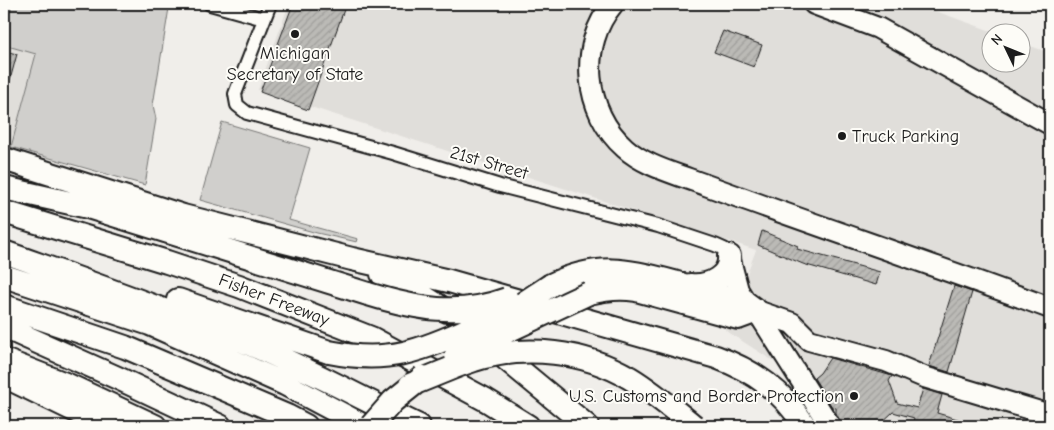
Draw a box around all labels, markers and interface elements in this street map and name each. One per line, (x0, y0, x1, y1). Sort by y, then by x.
north arrow (982, 22, 1032, 72)
marker: Michigan Secretary of State (289, 28, 301, 40)
text: N (988, 30, 1006, 49)
place label: Michigan Secretary of State (227, 43, 363, 85)
place label: Truck Parking (852, 126, 959, 147)
marker: Truck Parking (836, 130, 848, 142)
street label: 21st Street (448, 142, 531, 184)
street label: Fisher Freeway (216, 269, 333, 331)
place label: U.S. Customs and Border Protection (569, 386, 844, 407)
marker: U.S. Customs and Border Protection (848, 390, 860, 402)

